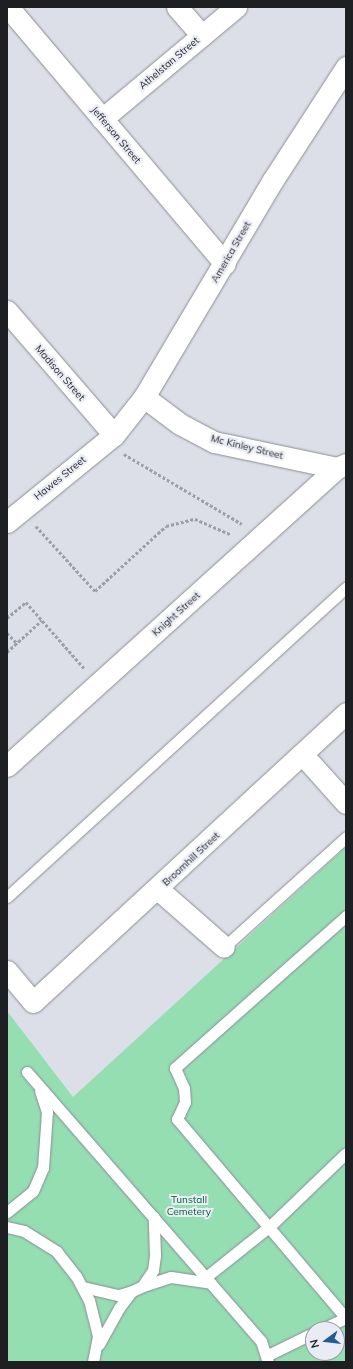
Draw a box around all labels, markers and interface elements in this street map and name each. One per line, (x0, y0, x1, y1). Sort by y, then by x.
street label: Athelstan Street (136, 34, 202, 92)
street label: Jefferson Street (89, 104, 143, 166)
street label: America Street (209, 219, 253, 285)
street label: Madison Street (33, 343, 87, 403)
street label: Mc Kinley Street (210, 432, 284, 462)
street label: Hawes Street (32, 454, 88, 502)
street label: Knight Street (150, 589, 202, 639)
street label: Broomhill Street (160, 829, 222, 889)
park label: Tunstall Cemetery (167, 1193, 211, 1216)
north arrow (305, 1321, 345, 1361)
text: N (307, 1338, 322, 1350)

